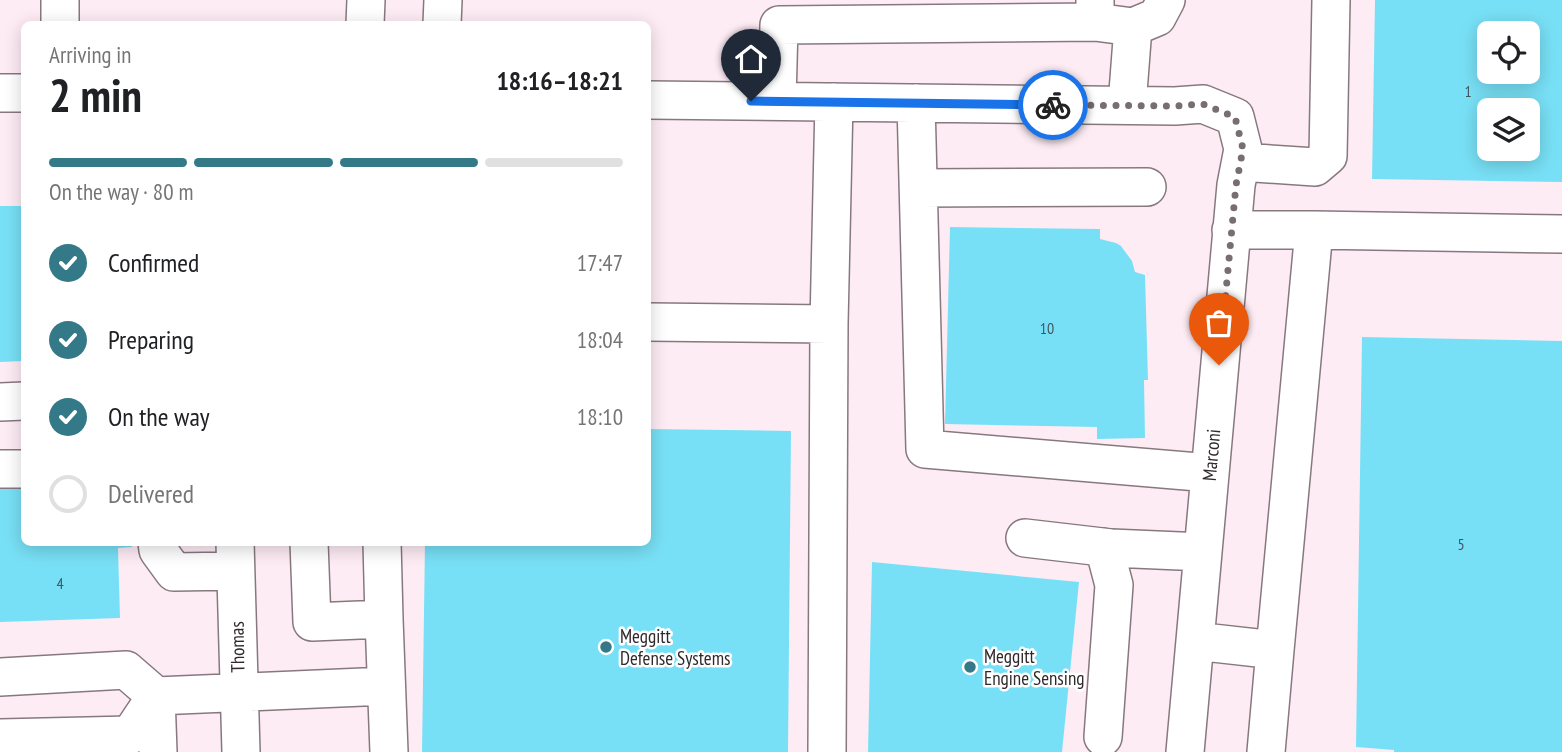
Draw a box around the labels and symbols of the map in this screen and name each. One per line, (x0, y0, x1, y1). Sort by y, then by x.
pin (721, 29, 781, 101)
courier (1018, 70, 1088, 140)
house number: 1 (1464, 81, 1472, 101)
pin (1189, 293, 1249, 365)
house number: 10 (1040, 318, 1054, 338)
street label: Marconi (1197, 428, 1225, 482)
house number: 5 (1457, 534, 1465, 554)
house number: 4 (56, 573, 64, 593)
street label: Thomas (225, 621, 249, 673)
place label: Meggitt Defense Systems (620, 624, 730, 670)
marker: Meggitt Defense Systems (598, 639, 614, 655)
place label: Meggitt Engine Sensing (984, 644, 1084, 690)
marker: Meggitt Engine Sensing (962, 659, 978, 675)

